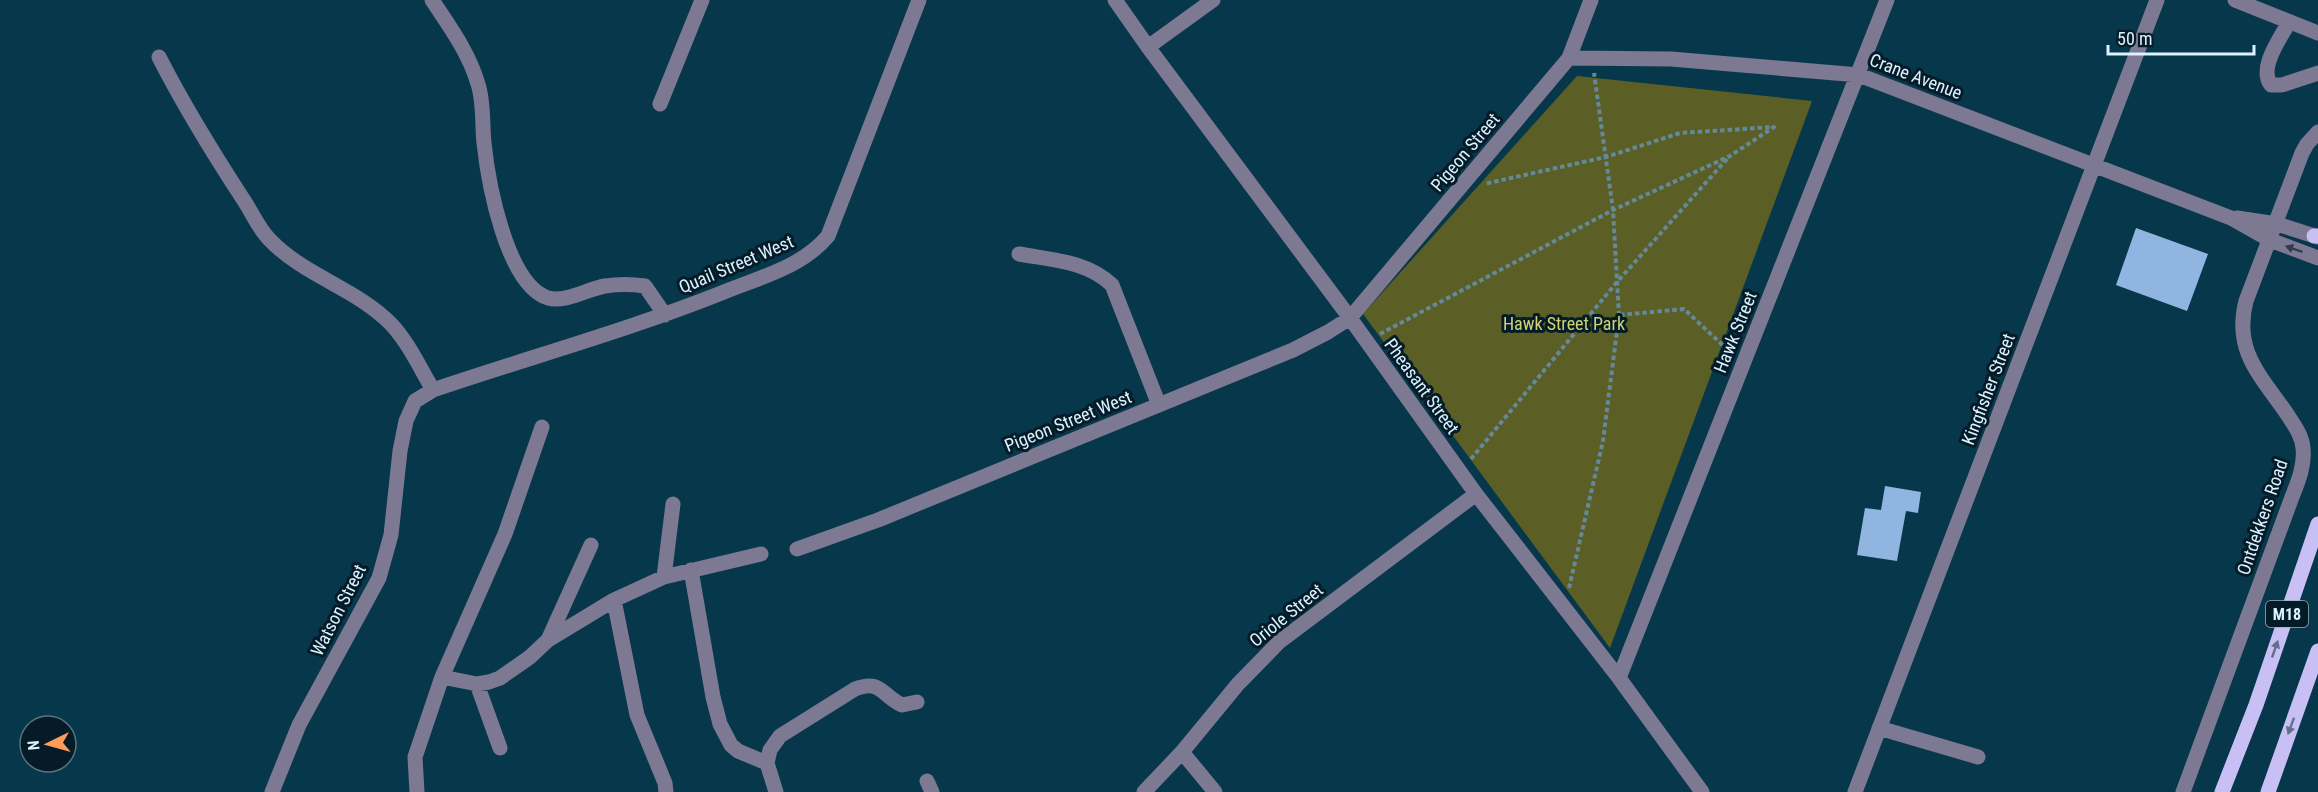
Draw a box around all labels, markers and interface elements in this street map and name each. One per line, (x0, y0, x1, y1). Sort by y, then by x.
scale bar (2108, 18, 2254, 56)
text: 50 m (2117, 28, 2152, 49)
street label: Crane Avenue (1867, 49, 1965, 103)
street label: Pigeon Street (1426, 109, 1504, 195)
street label: Quail Street West (676, 230, 796, 298)
one-way arrow (2285, 244, 2303, 254)
street label: Hawk Street (1709, 288, 1761, 376)
park label: Hawk Street Park (1503, 313, 1625, 334)
street label: Kingfisher Street (1957, 330, 2019, 448)
street label: Pheasant Street (1380, 334, 1464, 438)
street label: Pigeon Street West (1001, 386, 1135, 456)
street label: Ontdekkers Road (2232, 457, 2292, 577)
street label: Watson Street (306, 561, 370, 659)
street label: Oriole Street (1245, 579, 1327, 651)
road number: M18 (2266, 601, 2308, 627)
one-way arrow (2270, 640, 2280, 658)
north arrow (18, 714, 78, 774)
one-way arrow (2286, 717, 2296, 735)
text: N (24, 740, 43, 751)

